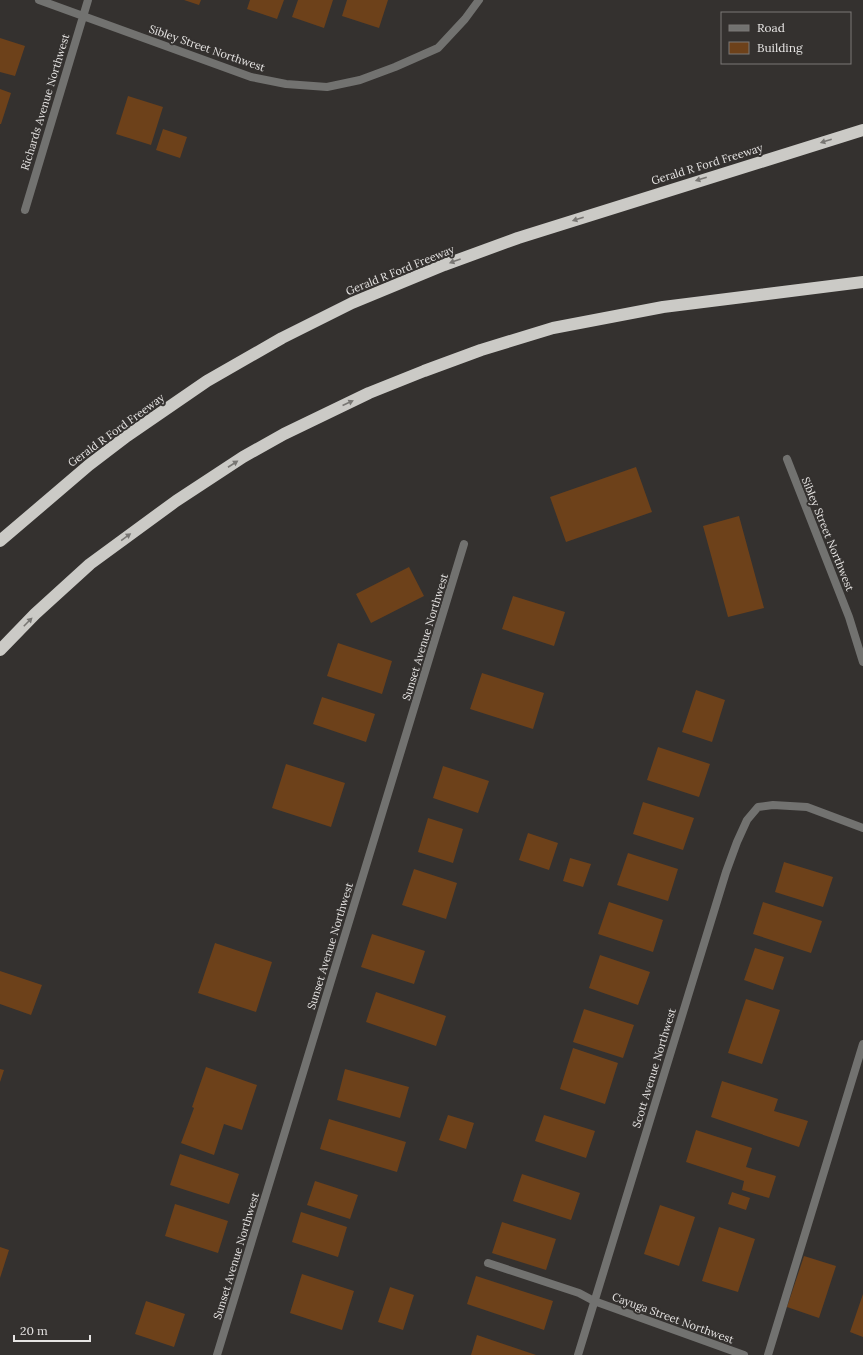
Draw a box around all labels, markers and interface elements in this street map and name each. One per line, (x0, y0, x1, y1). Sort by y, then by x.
legend (721, 12, 851, 64)
text: Road (757, 20, 785, 35)
street label: Sibley Street Northwest (147, 22, 268, 75)
street label: Richards Avenue Northwest (18, 31, 73, 172)
text: Building (757, 40, 803, 55)
one-way arrow (819, 138, 831, 144)
street label: Gerald R Ford Freeway (650, 140, 765, 188)
one-way arrow (695, 176, 707, 182)
one-way arrow (571, 216, 583, 222)
street label: Gerald R Ford Freeway (344, 242, 457, 298)
one-way arrow (448, 259, 460, 265)
street label: Gerald R Ford Freeway (65, 390, 167, 470)
one-way arrow (342, 400, 354, 406)
one-way arrow (228, 460, 238, 468)
street label: Sibley Street Northwest (799, 475, 858, 594)
one-way arrow (121, 533, 131, 541)
street label: Sunset Avenue Northwest (399, 571, 451, 702)
one-way arrow (23, 617, 32, 627)
street label: Sunset Avenue Northwest (304, 880, 356, 1011)
street label: Scott Avenue Northwest (629, 1006, 679, 1130)
street label: Sunset Avenue Northwest (210, 1190, 262, 1321)
street label: Cayuga Street Northwest (610, 1289, 737, 1347)
scale bar (14, 1317, 90, 1343)
text: 20 m (20, 1323, 48, 1338)

